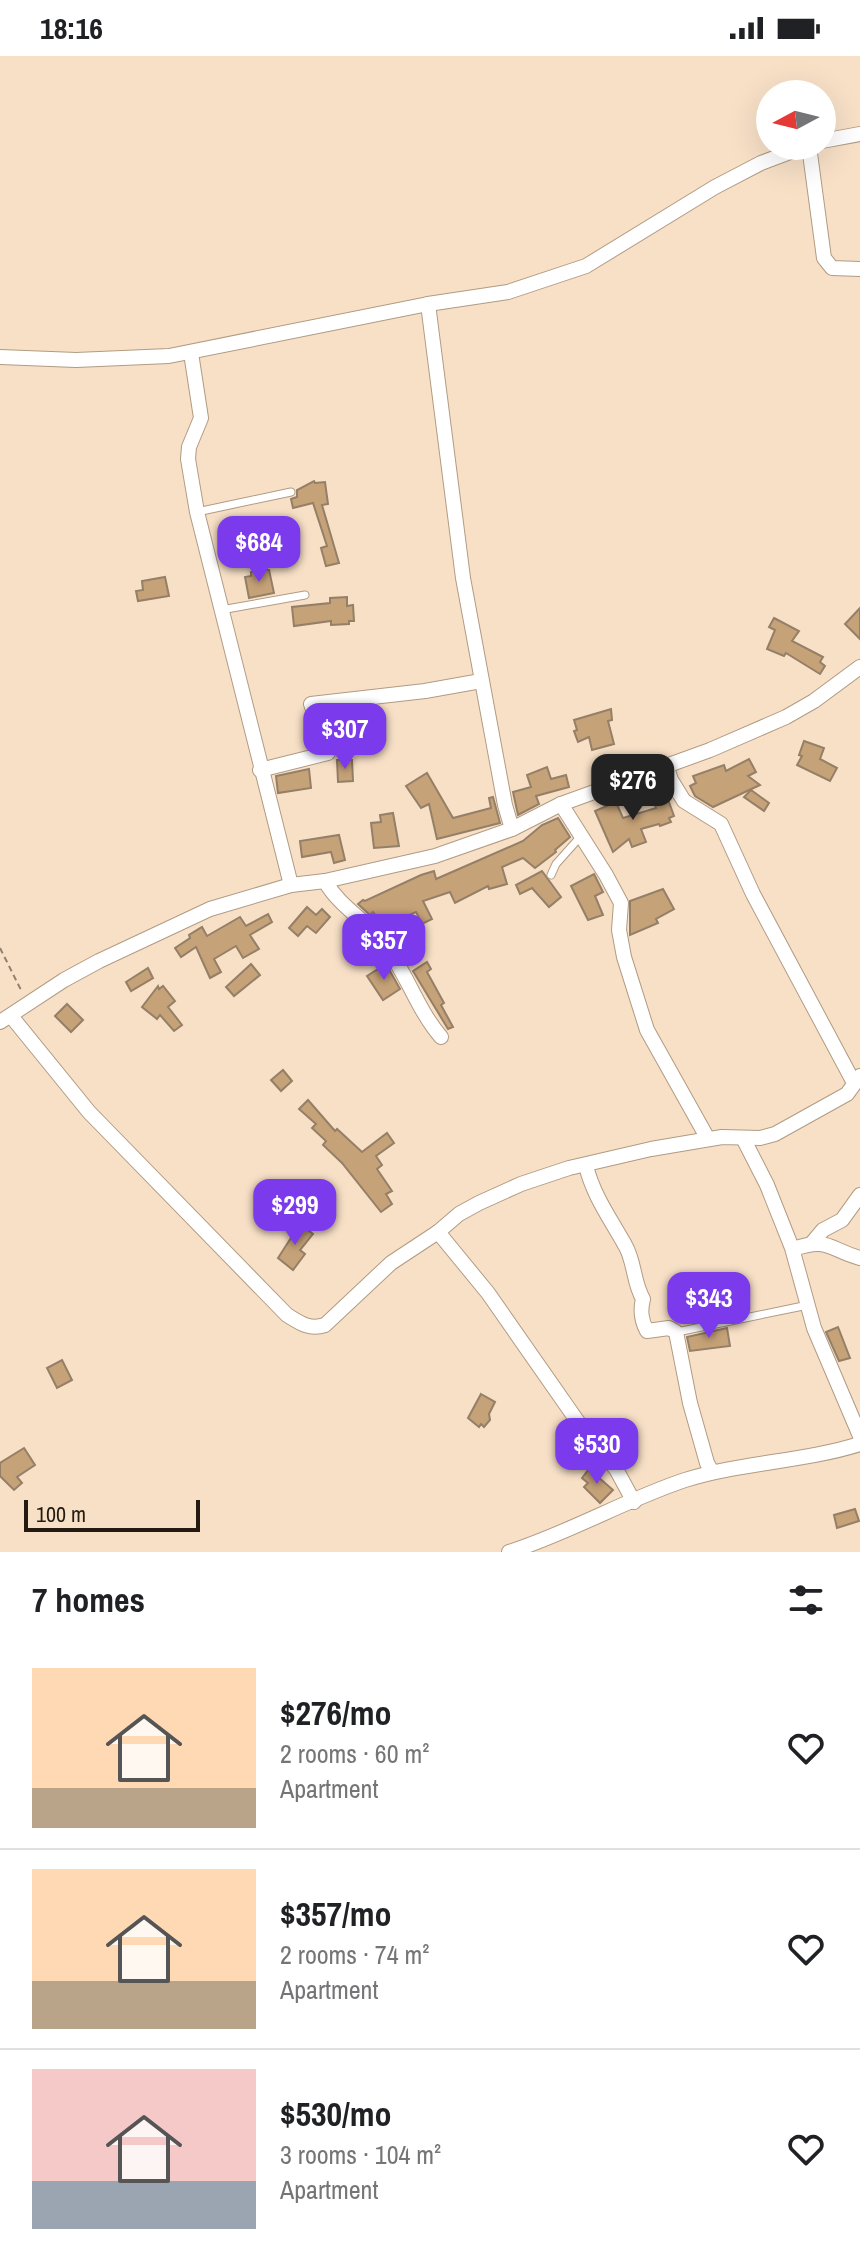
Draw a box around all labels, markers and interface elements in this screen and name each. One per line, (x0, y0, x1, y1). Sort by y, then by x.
text: 18:16 (40, 8, 103, 48)
north arrow (756, 80, 836, 160)
map controls (756, 80, 836, 160)
pin: $684 (212, 516, 306, 584)
text: $684 (235, 524, 283, 559)
pin: $307 (298, 703, 392, 771)
text: $307 (321, 711, 369, 746)
pin: $276 (586, 754, 680, 822)
text: $276 (609, 762, 657, 797)
pin: $357 (337, 914, 431, 982)
text: $357 (360, 922, 408, 957)
pin: $299 (248, 1179, 342, 1247)
text: $299 (271, 1187, 319, 1222)
pin: $343 (662, 1272, 756, 1340)
text: $343 (685, 1280, 733, 1315)
pin: $530 (550, 1418, 644, 1486)
text: $530 (573, 1426, 621, 1461)
scale bar (24, 1496, 200, 1532)
text: 100 m (36, 1499, 86, 1529)
text: 7 homes (32, 1577, 145, 1623)
icon: filters (784, 1578, 828, 1622)
text: $276/mo (280, 1690, 392, 1736)
icon: home (96, 1700, 192, 1796)
icon: heart (784, 1726, 828, 1770)
text: 2 rooms · 60 m² (280, 1736, 429, 1771)
text: Apartment (280, 1771, 378, 1806)
text: $357/mo (280, 1891, 392, 1937)
icon: home (96, 1901, 192, 1997)
icon: heart (784, 1927, 828, 1971)
text: 2 rooms · 74 m² (280, 1937, 429, 1972)
text: Apartment (280, 1972, 378, 2007)
text: $530/mo (280, 2091, 392, 2137)
icon: home (96, 2101, 192, 2197)
icon: heart (784, 2127, 828, 2171)
text: 3 rooms · 104 m² (280, 2137, 441, 2172)
text: Apartment (280, 2172, 378, 2207)

